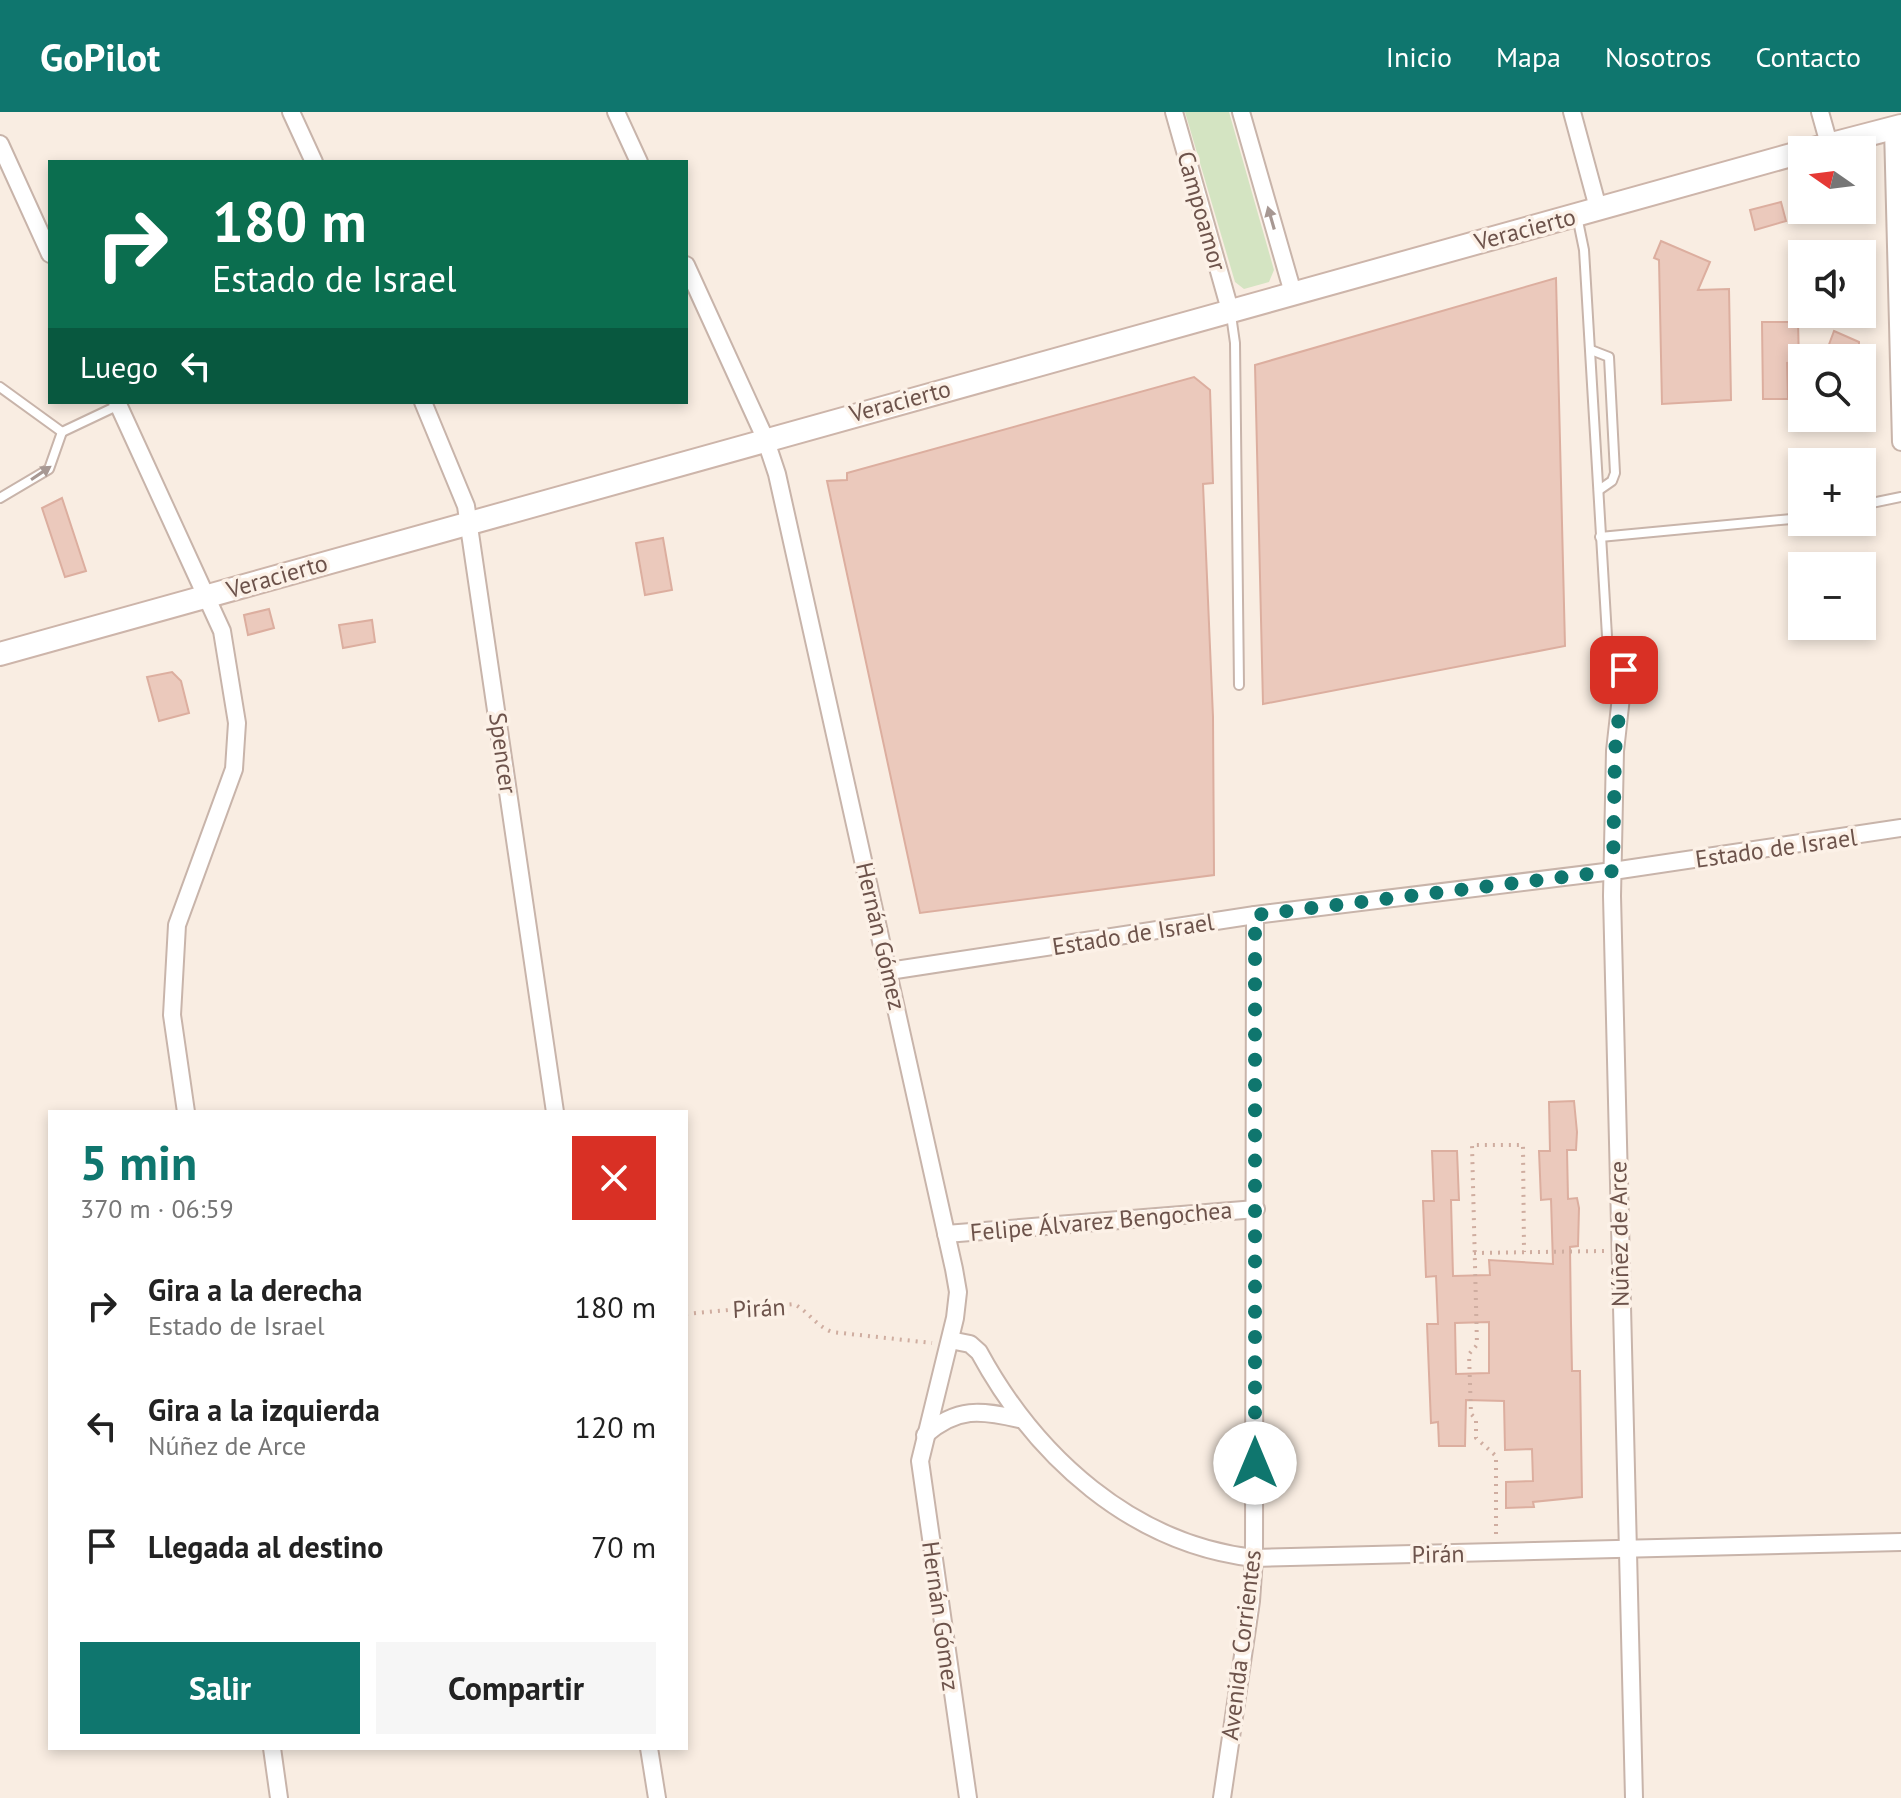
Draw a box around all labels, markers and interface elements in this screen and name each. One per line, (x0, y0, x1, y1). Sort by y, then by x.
text: GoPilot (40, 32, 160, 81)
text: Inicio (1386, 38, 1452, 75)
text: Mapa (1496, 38, 1561, 75)
text: Nosotros (1605, 38, 1711, 75)
text: Contacto (1755, 38, 1861, 75)
north arrow (1788, 136, 1876, 224)
map controls (1788, 136, 1876, 640)
street label: Campoamor (1170, 148, 1234, 274)
text: 180 m (212, 185, 367, 257)
icon: right (80, 192, 184, 296)
street label: Veracierto (1470, 201, 1579, 258)
one-way arrow (1264, 205, 1277, 229)
button: sound (1788, 240, 1876, 328)
text: Estado de Israel (212, 255, 457, 302)
icon: left (174, 344, 218, 388)
button: search (1788, 344, 1876, 432)
text: Luego (80, 347, 158, 386)
street label: Veracierto (845, 373, 954, 430)
button: + (1788, 448, 1876, 536)
one-way arrow (31, 465, 52, 480)
street label: Veracierto (222, 547, 331, 605)
button: − (1788, 552, 1876, 640)
pin (1590, 636, 1658, 704)
icon: arrive (1602, 648, 1646, 692)
street label: Spencer (482, 710, 524, 796)
street label: Estado de Israel (1693, 821, 1859, 875)
street label: Hernán Gómez (849, 859, 913, 1013)
street label: Estado de Israel (1050, 906, 1216, 962)
text: 5 min (80, 1131, 197, 1193)
button: close (572, 1136, 656, 1220)
street label: Núñez de Arce (1602, 1161, 1636, 1307)
text: 370 m · 06:59 (80, 1192, 234, 1225)
street label: Felipe Álvarez Bengochea (969, 1194, 1233, 1248)
text: Gira a la derecha (148, 1270, 362, 1309)
icon: right (80, 1284, 124, 1328)
text: 180 m (575, 1287, 656, 1326)
street label: Pirán (732, 1291, 786, 1325)
text: Estado de Israel (148, 1309, 325, 1342)
text: Gira a la izquierda (148, 1390, 380, 1429)
icon: left (80, 1404, 124, 1448)
text: 120 m (575, 1407, 656, 1446)
position arrow (1213, 1421, 1297, 1505)
text: Núñez de Arce (148, 1429, 306, 1462)
icon: arrive (80, 1524, 124, 1568)
text: Llegada al destino (148, 1527, 383, 1566)
text: 70 m (591, 1527, 656, 1566)
street label: Pirán (1411, 1538, 1465, 1570)
street label: Hernán Gómez (915, 1539, 967, 1693)
street label: Avenida Corrientes (1214, 1548, 1268, 1742)
button: Salir (80, 1642, 360, 1734)
button: Compartir (376, 1642, 656, 1734)

